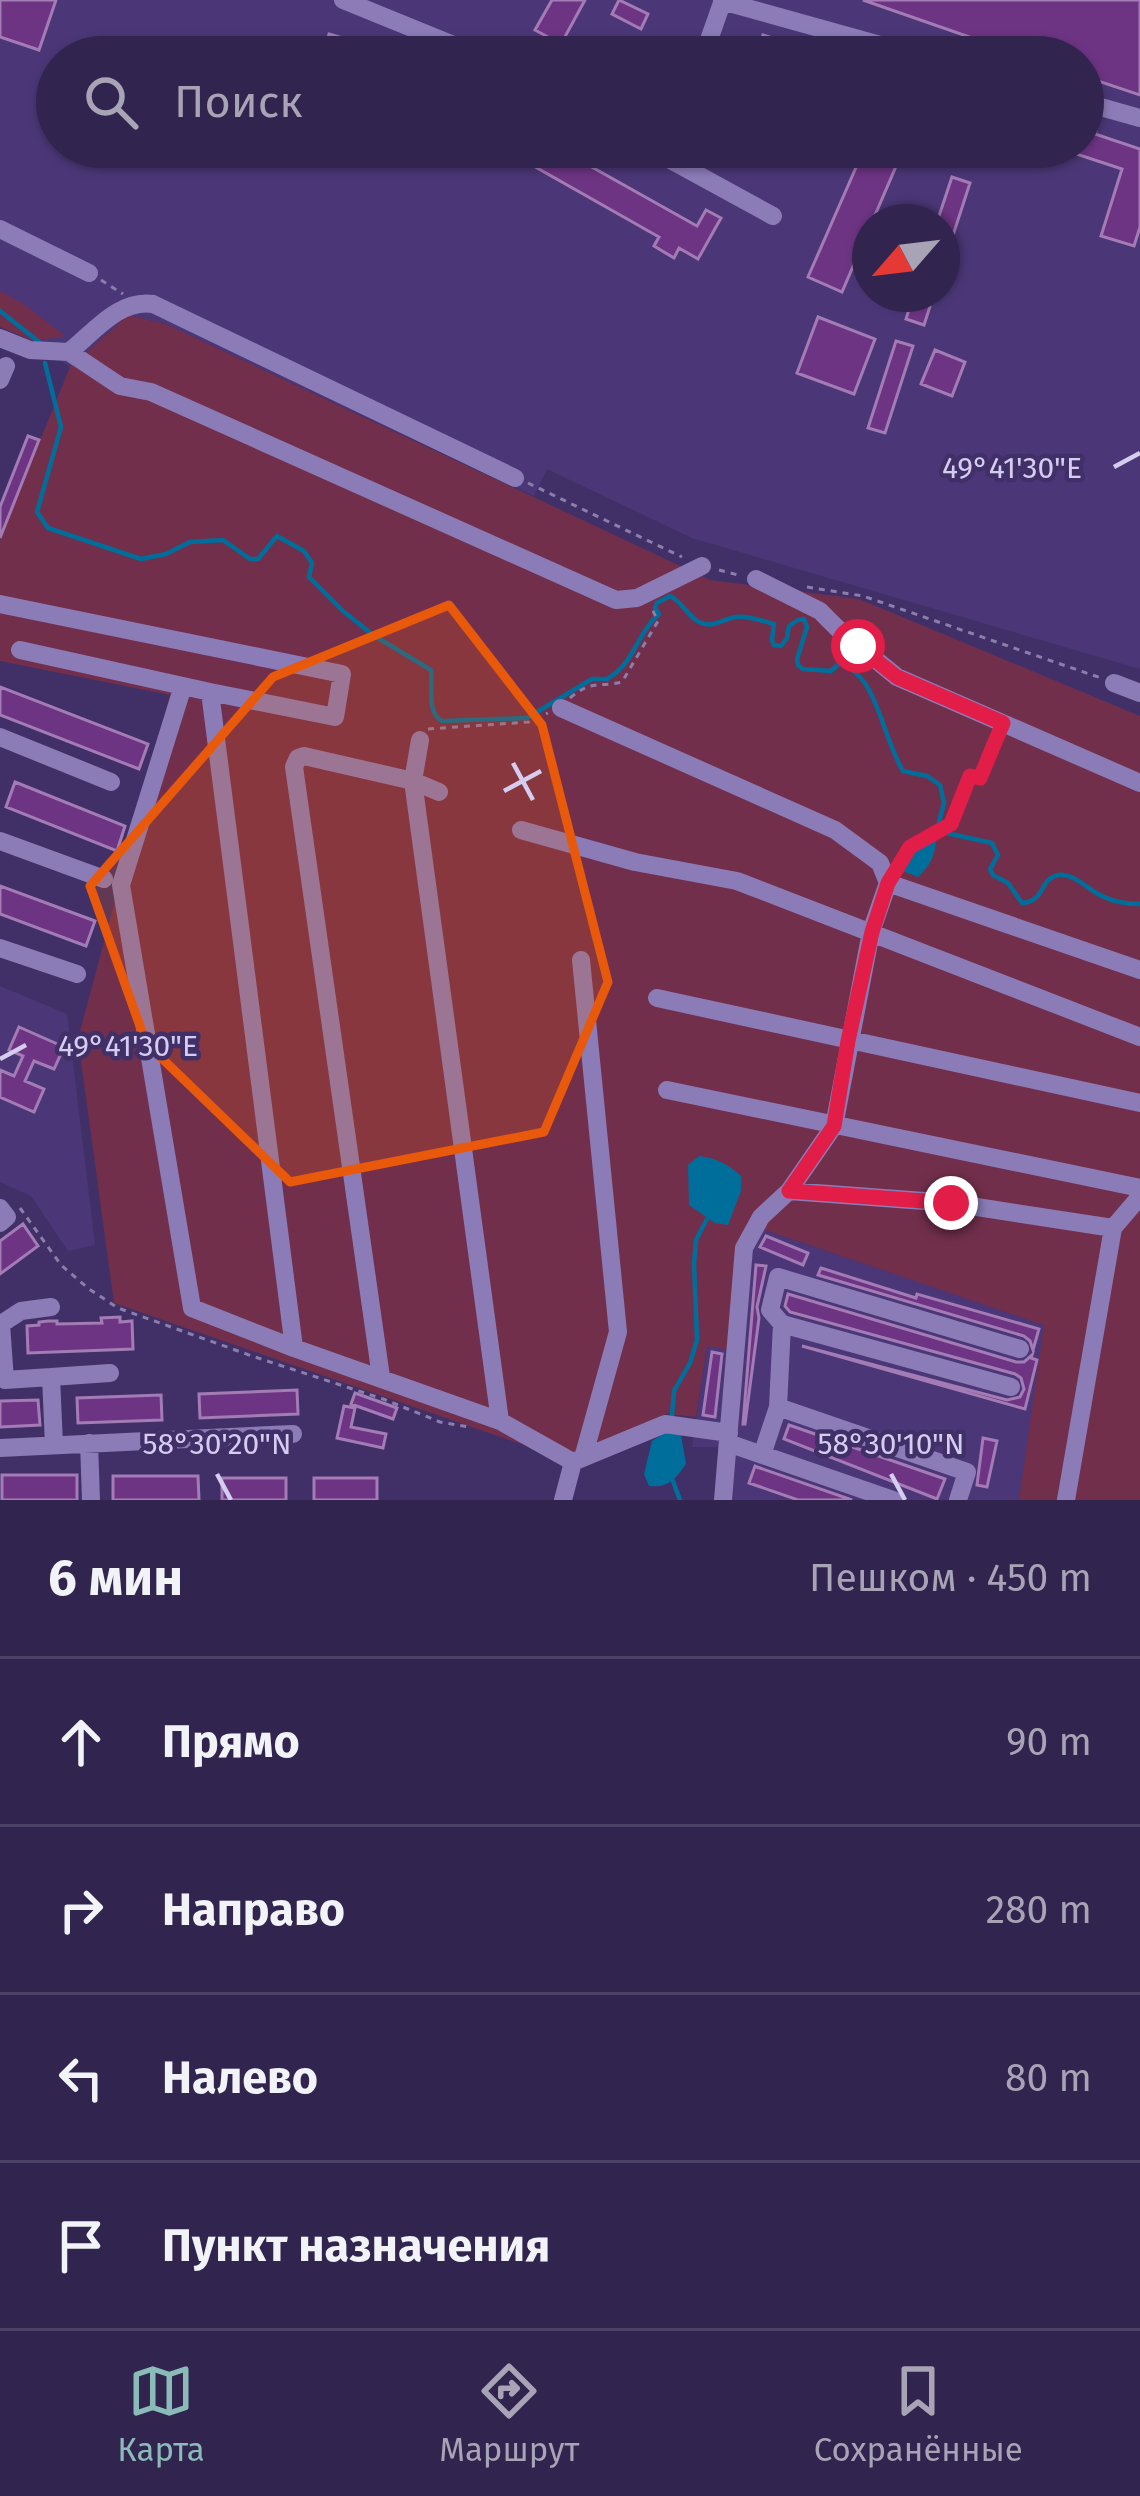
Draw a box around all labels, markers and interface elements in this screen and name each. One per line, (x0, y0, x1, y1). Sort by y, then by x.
search box (36, 36, 1104, 168)
icon: search (78, 69, 144, 135)
text: Поиск (174, 75, 303, 129)
north arrow (852, 204, 960, 312)
text: 49°41'30"E (942, 450, 1082, 486)
route start (831, 619, 885, 673)
text: 49°41'30"E (58, 1028, 198, 1064)
route end (924, 1176, 978, 1230)
text: 58°30'20"N (143, 1426, 291, 1462)
text: 58°30'10"N (817, 1426, 965, 1462)
text: 6 мин (48, 1547, 183, 1609)
text: Пешком · 450 m (809, 1555, 1092, 1601)
icon: ahead (48, 1709, 114, 1775)
text: Прямо (162, 1715, 300, 1769)
text: 90 m (1006, 1719, 1092, 1765)
icon: right (48, 1877, 114, 1943)
text: Направо (162, 1883, 345, 1937)
text: 280 m (986, 1887, 1092, 1933)
icon: left (48, 2045, 114, 2111)
text: Налево (162, 2051, 318, 2105)
text: 80 m (1005, 2055, 1092, 2101)
icon: arrive (48, 2213, 114, 2279)
text: Пункт назначения (162, 2219, 550, 2273)
tab: Карта (117, 2358, 205, 2470)
tab: Маршрут (439, 2358, 579, 2470)
tab: Сохранённые (814, 2358, 1023, 2470)

